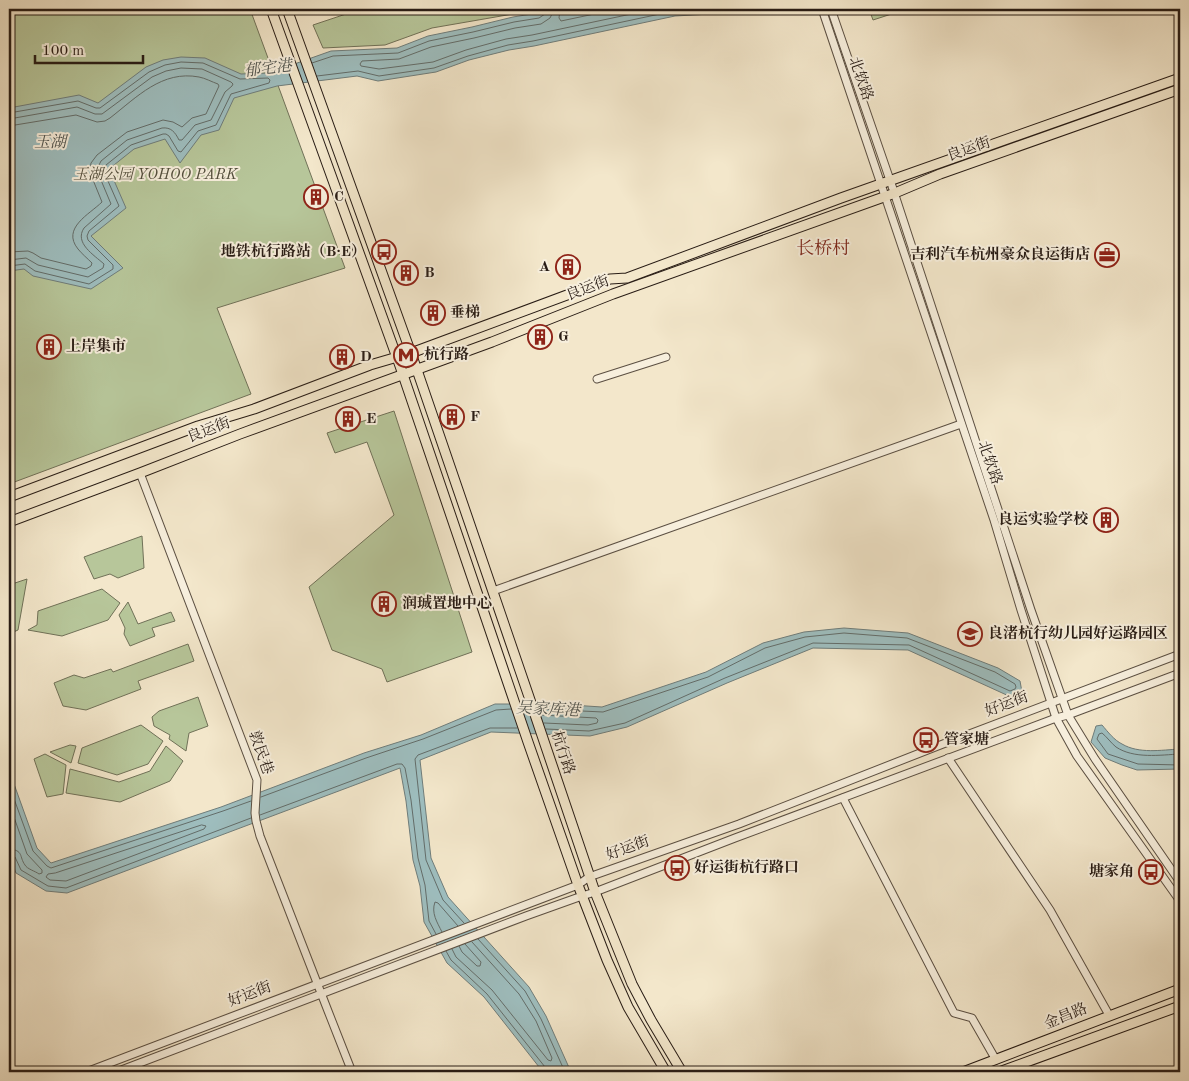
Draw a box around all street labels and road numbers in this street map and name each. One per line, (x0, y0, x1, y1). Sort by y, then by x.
street label: 北软路 (846, 55, 876, 103)
street label: 良运街 (945, 134, 993, 164)
street label: 良运街 (564, 272, 612, 304)
street label: 良运街 (185, 414, 233, 446)
street label: 北软路 (975, 439, 1005, 487)
street label: 好运街 (983, 688, 1031, 720)
street label: 敦民巷 (246, 729, 276, 777)
street label: 杭行路 (548, 729, 578, 777)
street label: 好运街 (604, 832, 652, 864)
street label: 好运街 (226, 978, 274, 1010)
street label: 金昌路 (1042, 1000, 1090, 1032)

